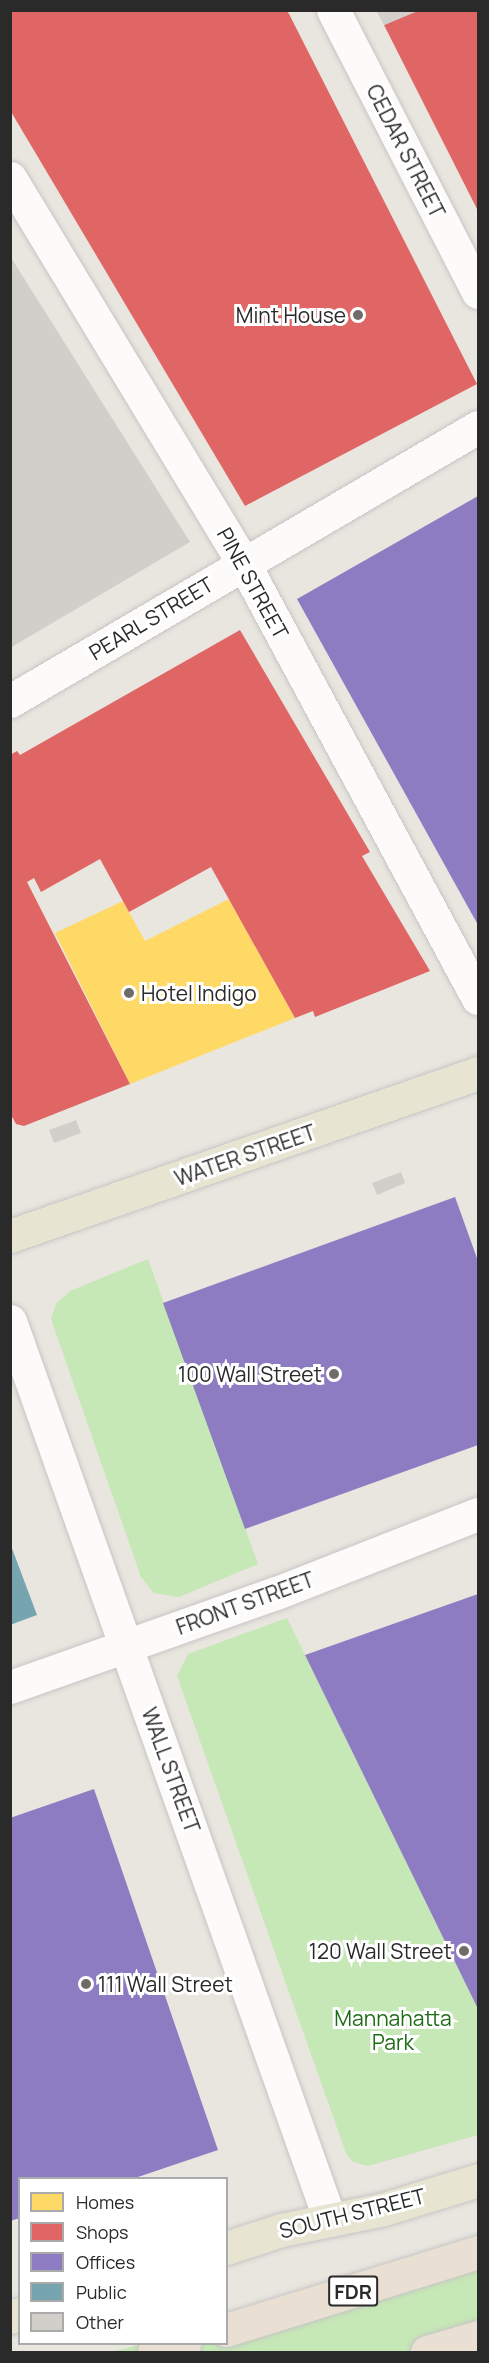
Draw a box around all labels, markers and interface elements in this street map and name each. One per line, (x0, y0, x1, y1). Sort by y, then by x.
street label: CEDAR STREET (361, 80, 451, 222)
place label: Mint House (236, 302, 346, 328)
marker: Mint House (351, 308, 365, 322)
street label: PINE STREET (212, 523, 294, 643)
street label: PEARL STREET (84, 571, 218, 665)
place label: Hotel Indigo (141, 980, 257, 1006)
marker: Hotel Indigo (122, 986, 136, 1000)
street label: WATER STREET (171, 1119, 319, 1191)
place label: 100 Wall Street (178, 1361, 322, 1387)
marker: 100 Wall Street (327, 1367, 341, 1381)
street label: FRONT STREET (172, 1566, 318, 1640)
street label: WALL STREET (137, 1704, 205, 1836)
place label: 120 Wall Street (309, 1938, 452, 1964)
marker: 120 Wall Street (457, 1944, 471, 1958)
place label: 111 Wall Street (98, 1971, 233, 1997)
marker: 111 Wall Street (79, 1977, 93, 1991)
park label: Mannahatta Park (334, 2005, 452, 2055)
legend (18, 2177, 228, 2345)
street label: SOUTH STREET (277, 2183, 427, 2243)
text: Homes (76, 2190, 134, 2214)
text: Shops (76, 2220, 128, 2244)
text: Offices (76, 2250, 135, 2274)
road number: FDR (328, 2274, 378, 2308)
text: Public (76, 2280, 127, 2304)
text: Other (76, 2310, 124, 2334)

